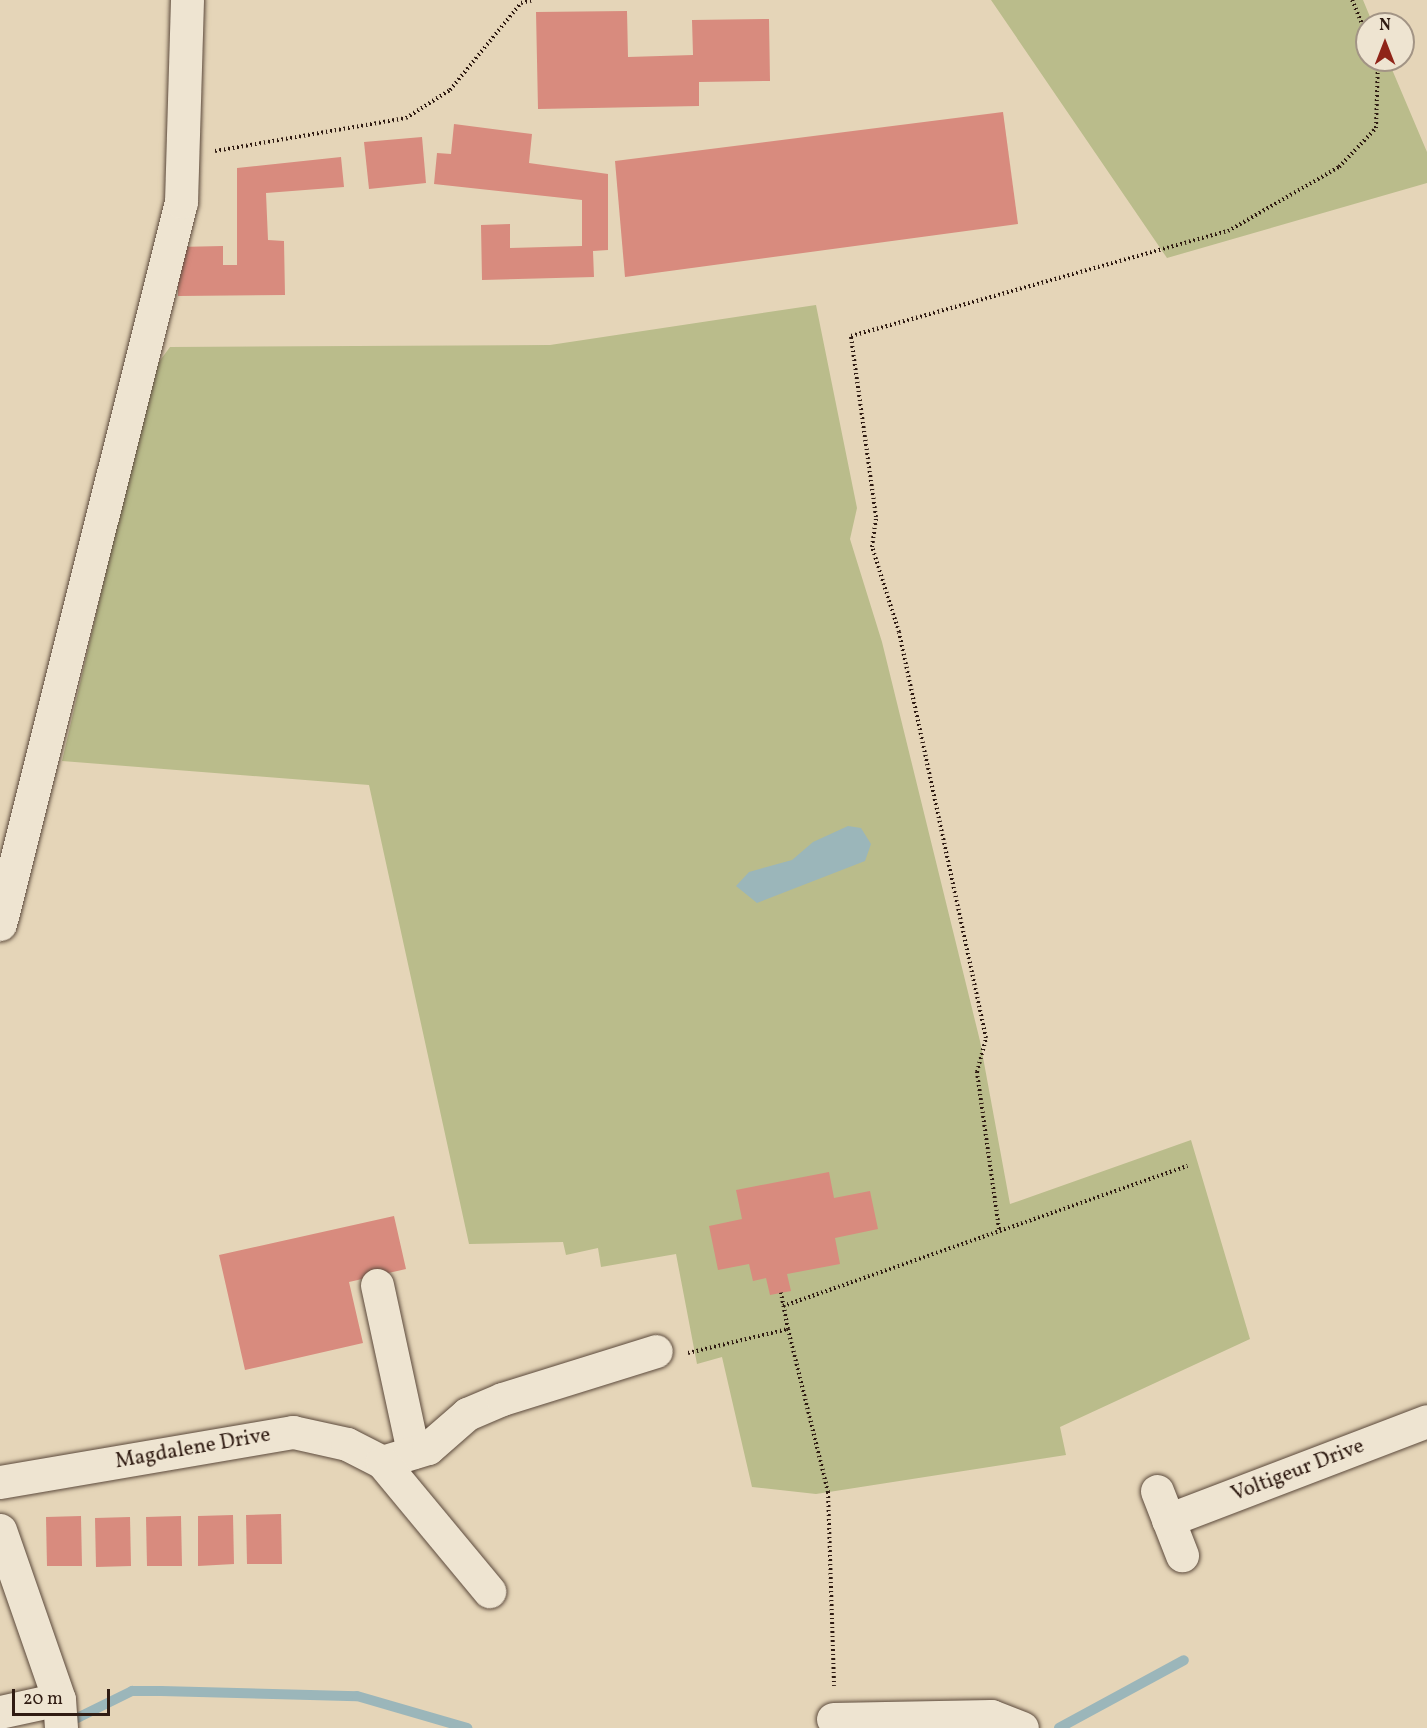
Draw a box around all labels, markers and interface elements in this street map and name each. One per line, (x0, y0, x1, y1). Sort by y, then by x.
north arrow (1355, 12, 1415, 72)
text: N (1379, 15, 1391, 37)
street label: Magdalene Drive (113, 1423, 273, 1475)
street label: Voltigeur Drive (1228, 1434, 1368, 1508)
scale bar (15, 1677, 112, 1715)
text: 20 m (23, 1687, 63, 1712)

